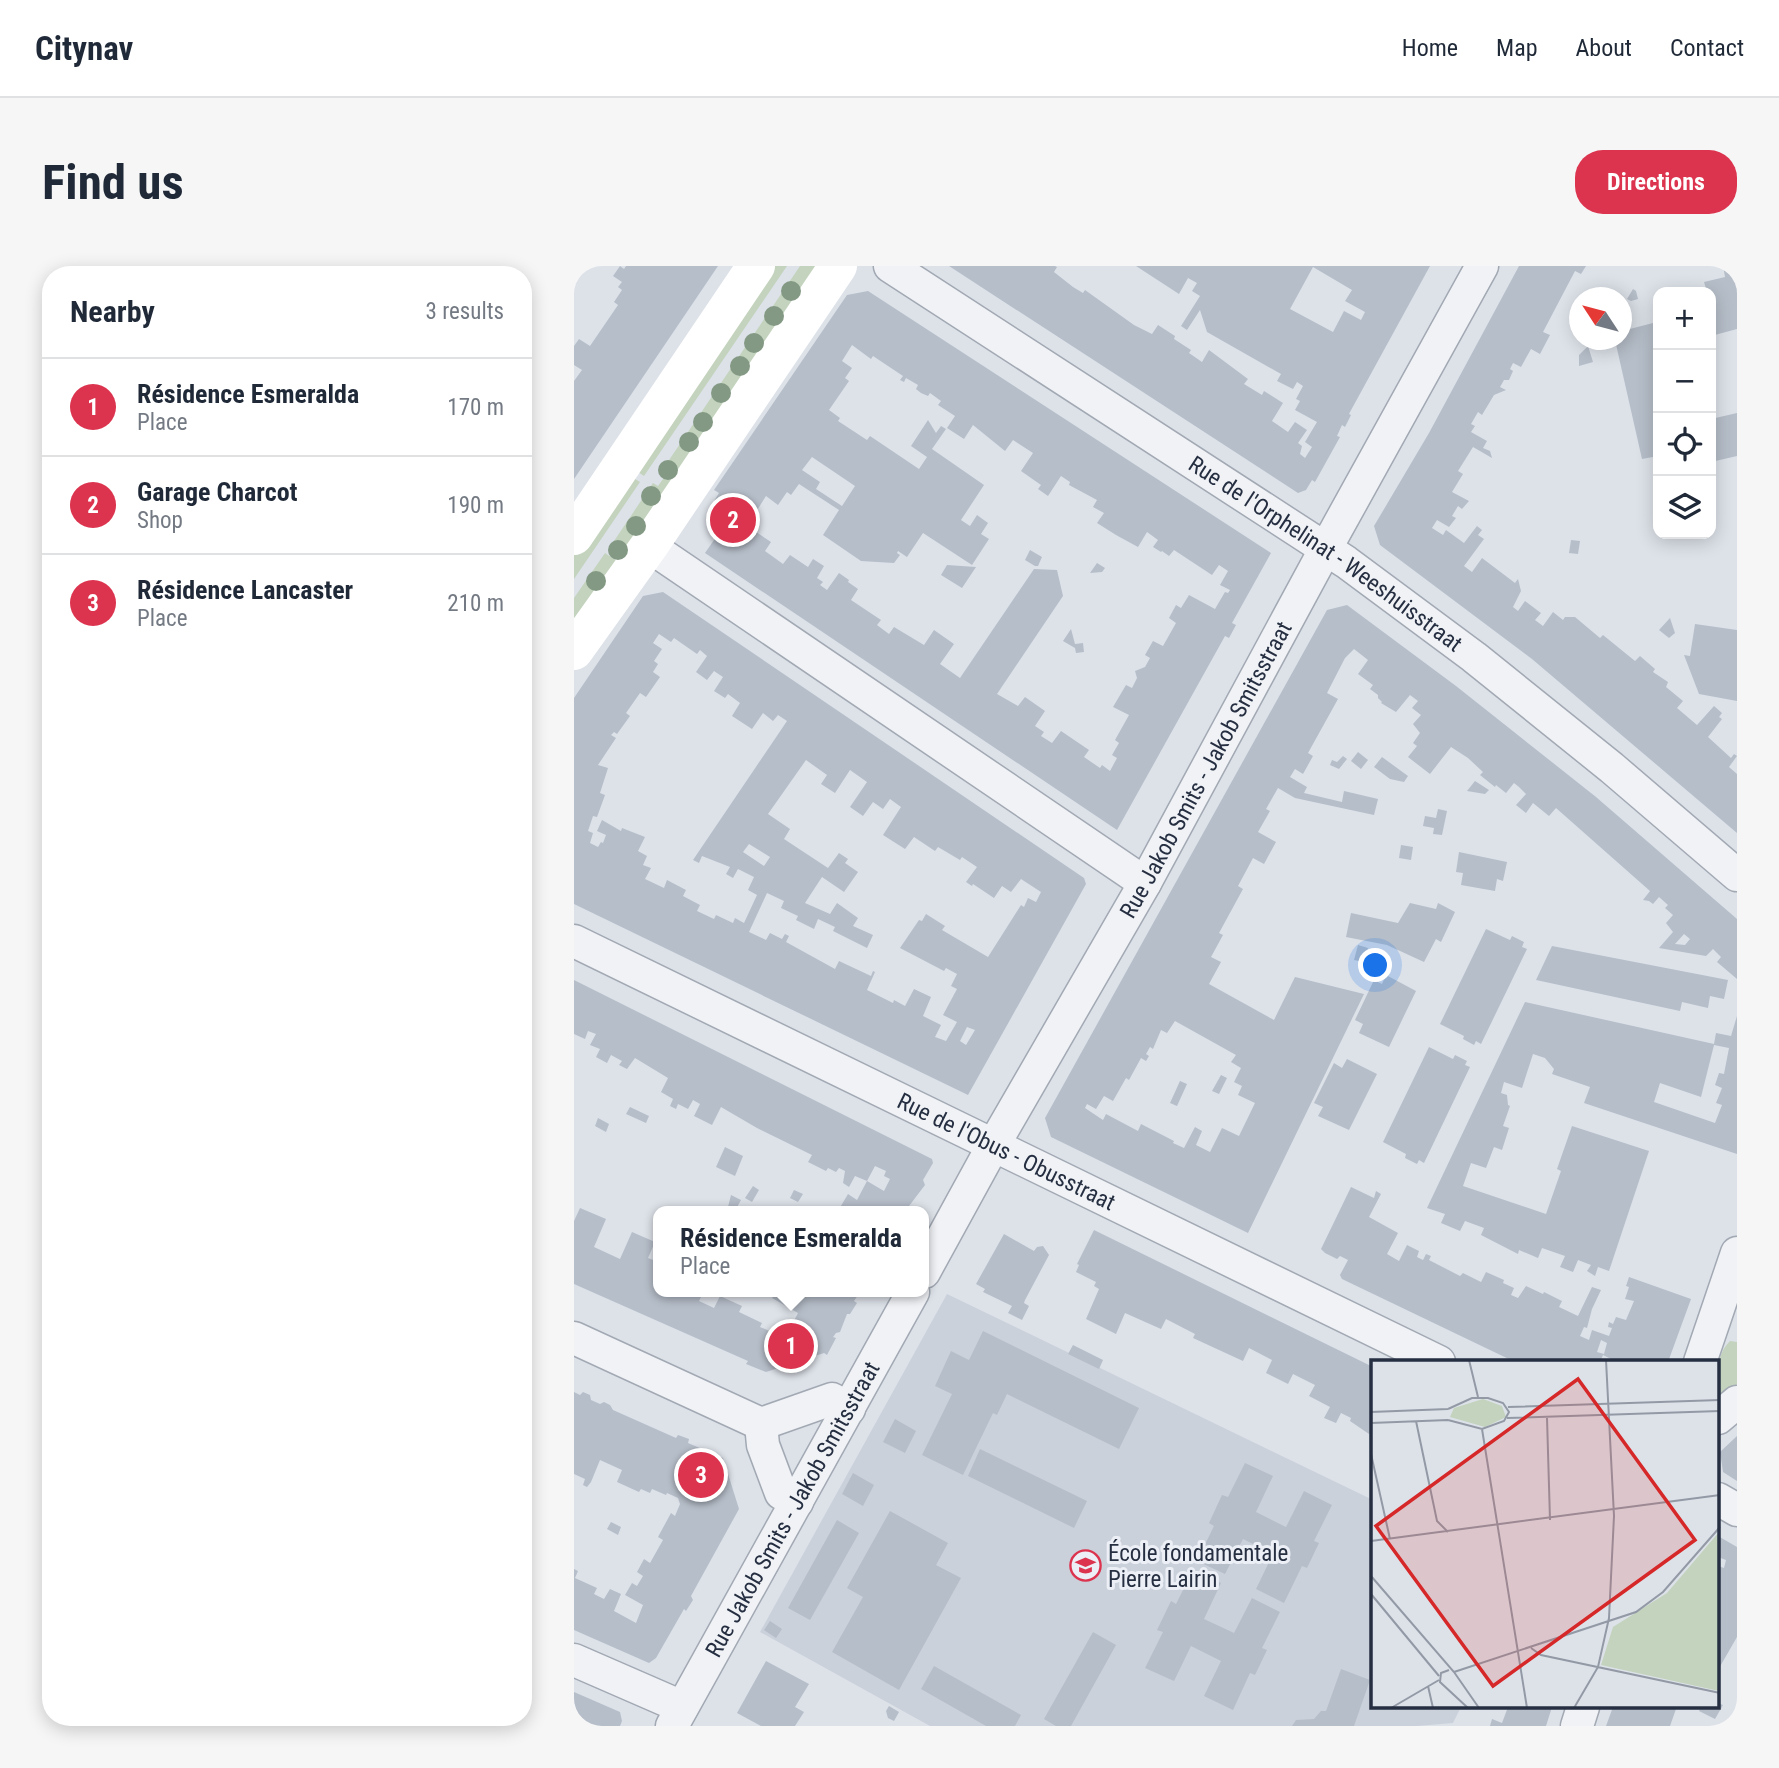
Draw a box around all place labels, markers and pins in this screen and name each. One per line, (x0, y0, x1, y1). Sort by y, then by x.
pin: 2 (710, 494, 756, 546)
pin: 1 (768, 1320, 814, 1372)
pin: 3 (678, 1449, 724, 1501)
place label: École fondamentale Pierre Lairin (1108, 1539, 1288, 1593)
school or university icon: École fondamentale Pierre Lairin (1068, 1549, 1102, 1583)

